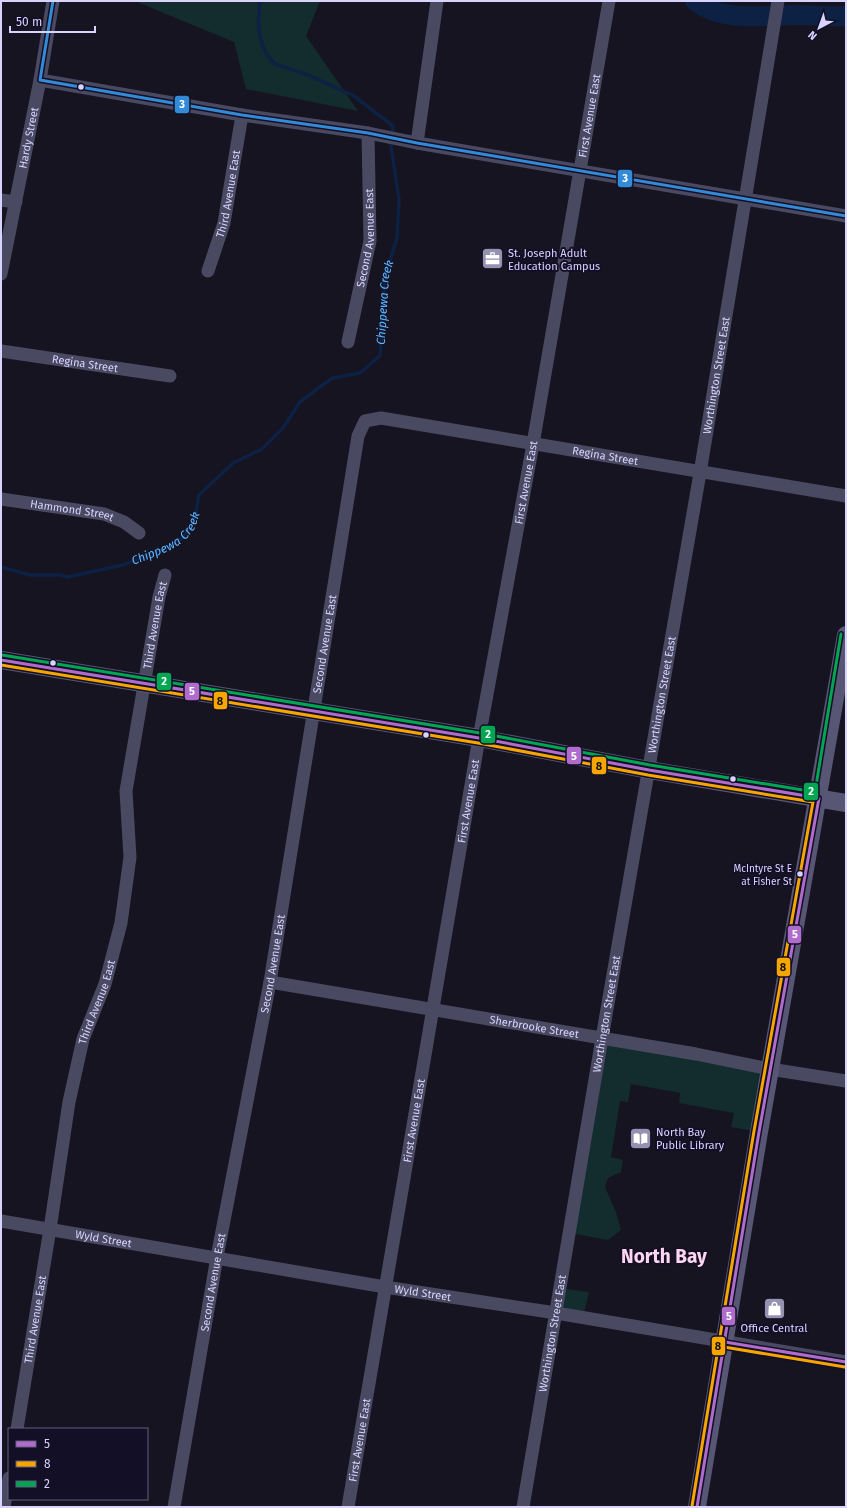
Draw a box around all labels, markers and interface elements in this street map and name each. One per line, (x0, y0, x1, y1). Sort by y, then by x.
scale bar (10, 8, 95, 34)
north arrow (799, 8, 839, 48)
text: 50 m (16, 15, 42, 29)
text: N (806, 28, 820, 42)
street label: First Avenue East (576, 73, 603, 159)
unlabelled marker (76, 82, 86, 92)
line badge: 3 (174, 95, 190, 114)
text: 3 (178, 98, 185, 111)
street label: Hardy Street (16, 106, 41, 170)
street label: Third Avenue East (214, 149, 243, 239)
line badge: 3 (617, 169, 633, 188)
text: 3 (621, 172, 628, 185)
street label: Second Avenue East (354, 188, 377, 289)
office icon: St. Joseph Adult Education Campus (479, 246, 505, 272)
place label: St. Joseph Adult Education Campus (508, 247, 600, 273)
water label: Chippewa Creek (374, 258, 397, 345)
street label: Worthington Street East (701, 316, 733, 435)
street label: Regina Street (51, 353, 119, 375)
street label: First Avenue East (512, 440, 540, 525)
street label: Regina Street (571, 444, 639, 468)
street label: Hammond Street (29, 497, 116, 524)
water label: Chippewa Creek (130, 510, 203, 568)
street label: Third Avenue East (141, 580, 170, 670)
street label: Second Avenue East (311, 594, 339, 694)
street label: Worthington Street East (645, 635, 679, 754)
unlabelled marker (48, 658, 58, 668)
line badge: 2 (156, 672, 172, 691)
text: 2 (161, 675, 167, 688)
line badge: 5 (184, 682, 200, 701)
text: 5 (189, 685, 195, 698)
line badge: 8 (213, 691, 228, 710)
text: 8 (217, 695, 224, 708)
line badge: 2 (480, 725, 496, 744)
text: 2 (485, 728, 491, 741)
unlabelled marker (421, 730, 431, 740)
line badge: 5 (566, 746, 582, 765)
text: 5 (571, 750, 577, 763)
line badge: 8 (591, 756, 607, 775)
street label: First Avenue East (455, 758, 482, 844)
text: 8 (596, 760, 603, 773)
unlabelled marker (728, 774, 738, 784)
line badge: 2 (803, 782, 819, 801)
text: 2 (808, 785, 814, 798)
place label: McIntyre St E at Fisher St (733, 863, 792, 888)
marker: McIntyre St E at Fisher St (795, 869, 805, 879)
street label: Second Avenue East (258, 914, 288, 1014)
line badge: 5 (787, 925, 802, 944)
text: 5 (792, 928, 798, 941)
street label: Worthington Street East (590, 954, 623, 1074)
line badge: 8 (776, 957, 791, 977)
street label: Third Avenue East (76, 959, 118, 1046)
text: 8 (780, 961, 787, 974)
street label: Sherbrooke Street (489, 1013, 580, 1041)
street label: First Avenue East (401, 1078, 428, 1163)
library icon: North Bay Public Library (628, 1125, 654, 1151)
place label: North Bay Public Library (656, 1126, 725, 1152)
street label: Wyld Street (74, 1228, 133, 1250)
street label: Second Avenue East (198, 1232, 228, 1333)
district label: North Bay (621, 1245, 707, 1268)
street label: Worthington Street East (536, 1274, 569, 1393)
street label: Third Avenue East (22, 1275, 49, 1364)
street label: Wyld Street (394, 1283, 452, 1304)
shop icon: Office Central (761, 1295, 787, 1321)
line badge: 5 (721, 1306, 736, 1326)
text: 5 (726, 1310, 732, 1323)
place label: Office Central (741, 1322, 807, 1335)
line badge: 8 (711, 1336, 726, 1356)
text: 8 (715, 1340, 722, 1353)
street label: First Avenue East (346, 1397, 373, 1483)
legend (8, 1428, 148, 1500)
text: 5 (44, 1437, 50, 1451)
text: 8 (44, 1457, 51, 1471)
text: 2 (44, 1477, 50, 1491)

